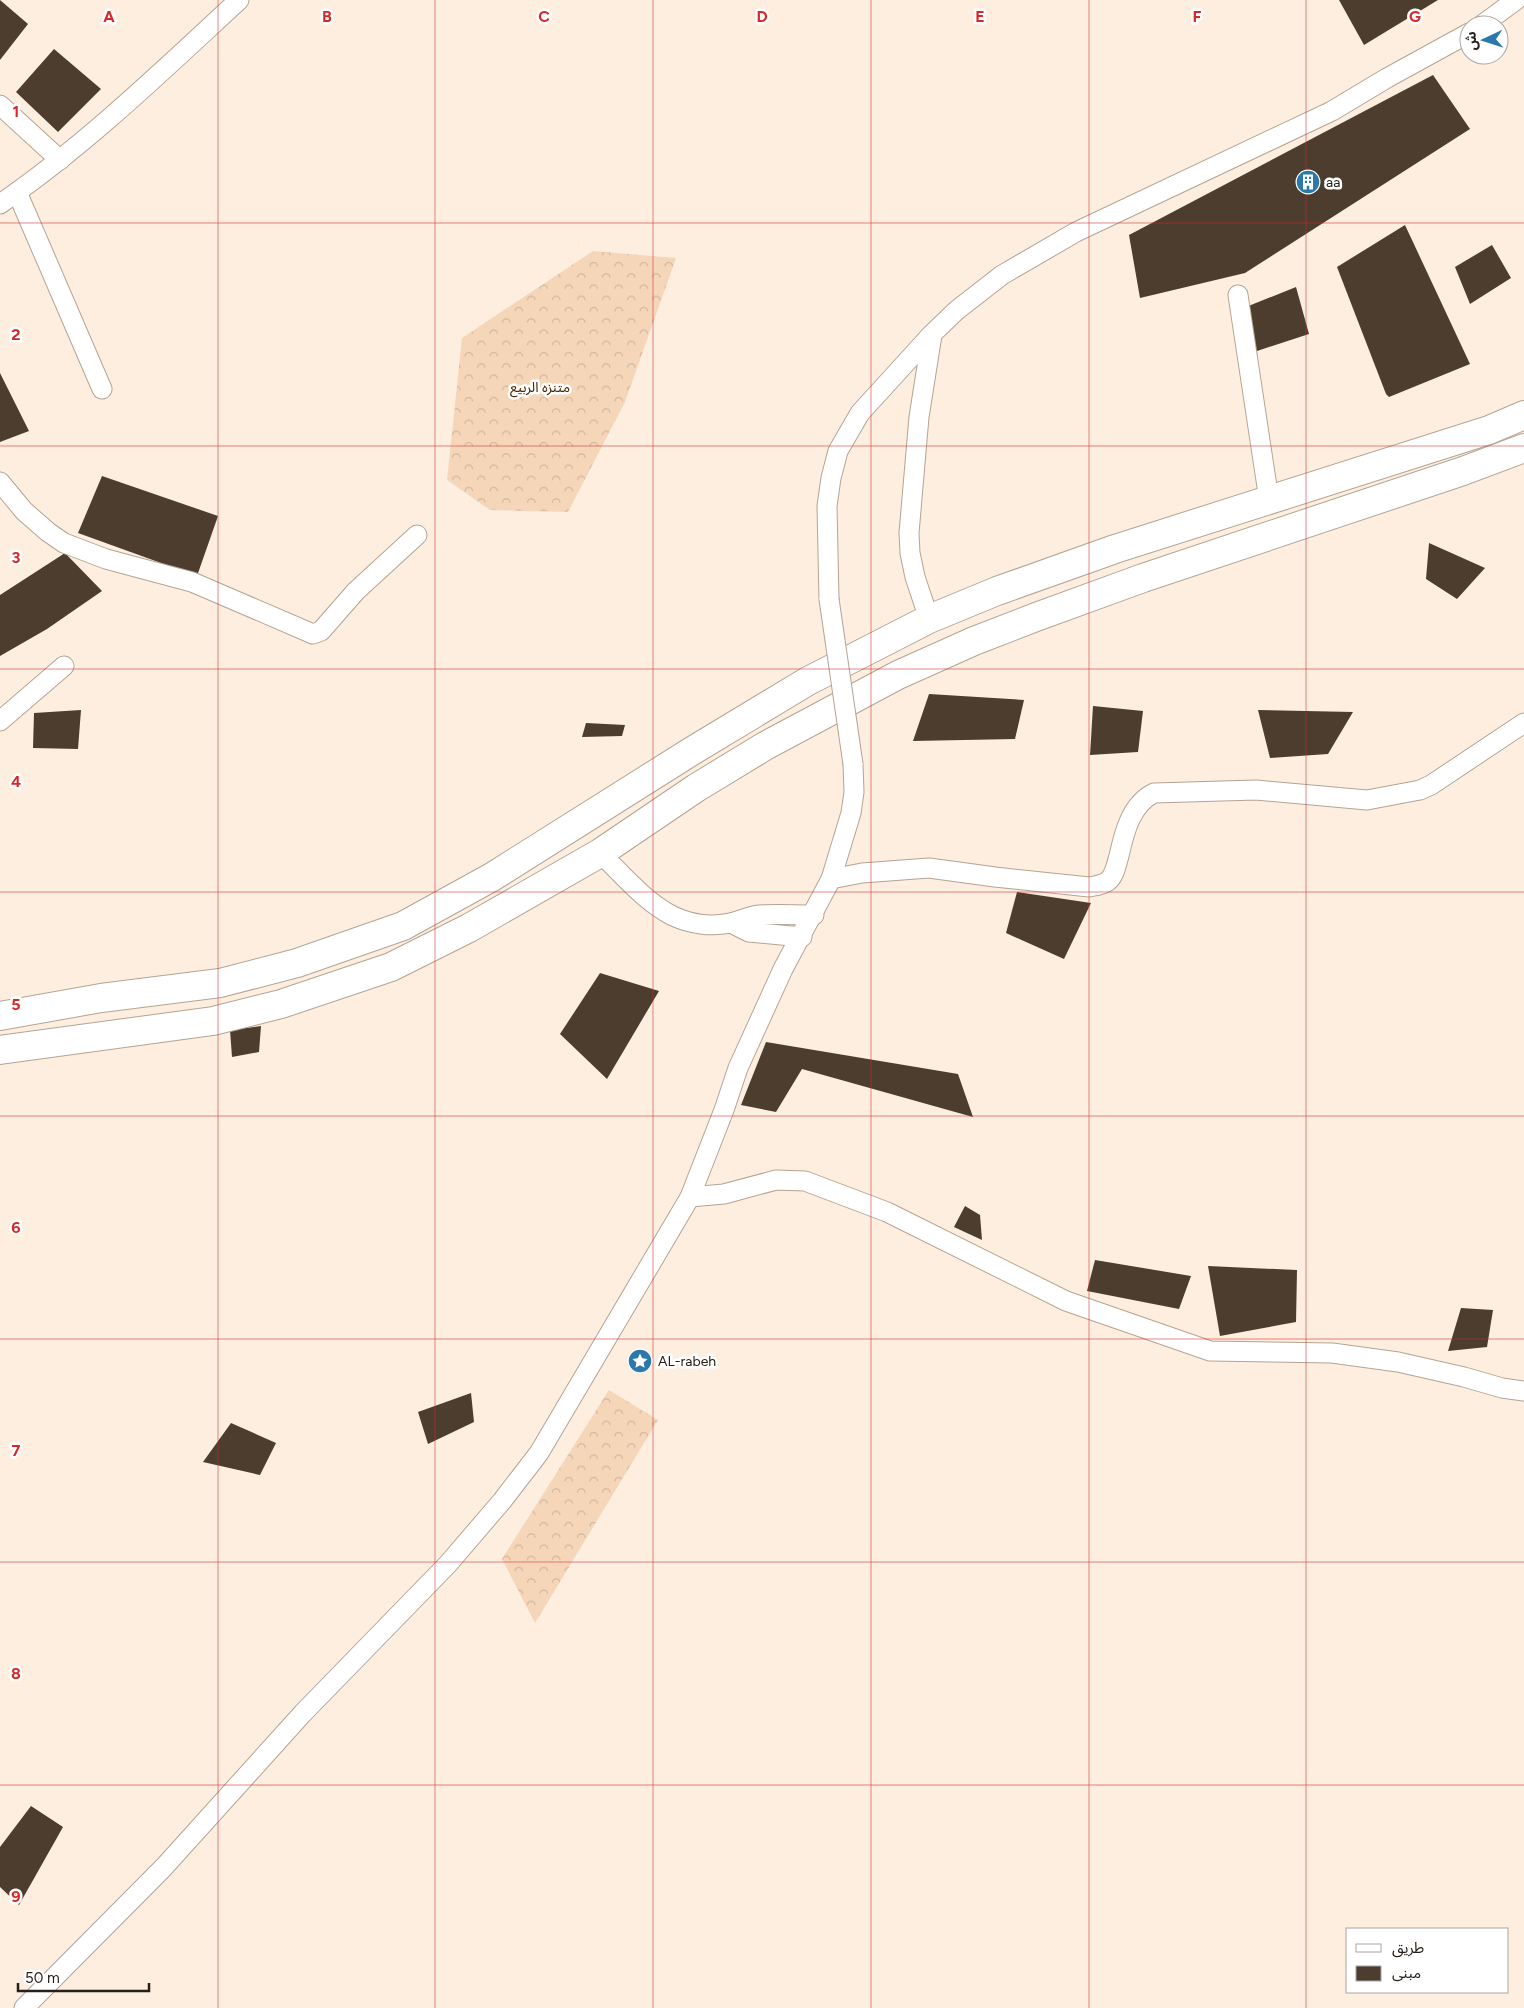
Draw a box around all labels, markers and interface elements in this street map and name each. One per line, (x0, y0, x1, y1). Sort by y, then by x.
text: A (103, 7, 115, 26)
text: B (322, 7, 332, 26)
text: C (538, 7, 550, 26)
text: D (756, 7, 768, 26)
text: E (975, 7, 985, 26)
text: F (1193, 7, 1202, 26)
text: G (1409, 7, 1421, 26)
north arrow (1459, 15, 1509, 65)
text: ش (1462, 31, 1481, 51)
text: 1 (13, 102, 19, 121)
building icon: aa (1295, 169, 1321, 195)
place label: aa (1326, 174, 1340, 191)
text: 2 (11, 325, 21, 344)
park label: متنزه الربيع (510, 379, 570, 398)
text: 3 (12, 548, 21, 567)
text: 4 (11, 772, 21, 791)
text: 5 (11, 995, 21, 1014)
text: 6 (11, 1218, 21, 1237)
place icon: AL-rabeh (627, 1348, 653, 1374)
place label: AL-rabeh (658, 1353, 716, 1370)
text: 7 (12, 1441, 21, 1460)
text: 8 (11, 1664, 21, 1683)
text: 9 (11, 1887, 21, 1906)
legend (1346, 1928, 1509, 1993)
text: طريق (1392, 1939, 1424, 1958)
scale bar (18, 1960, 149, 1992)
text: مبنى (1392, 1964, 1421, 1982)
text: 50 m (25, 1969, 60, 1987)

